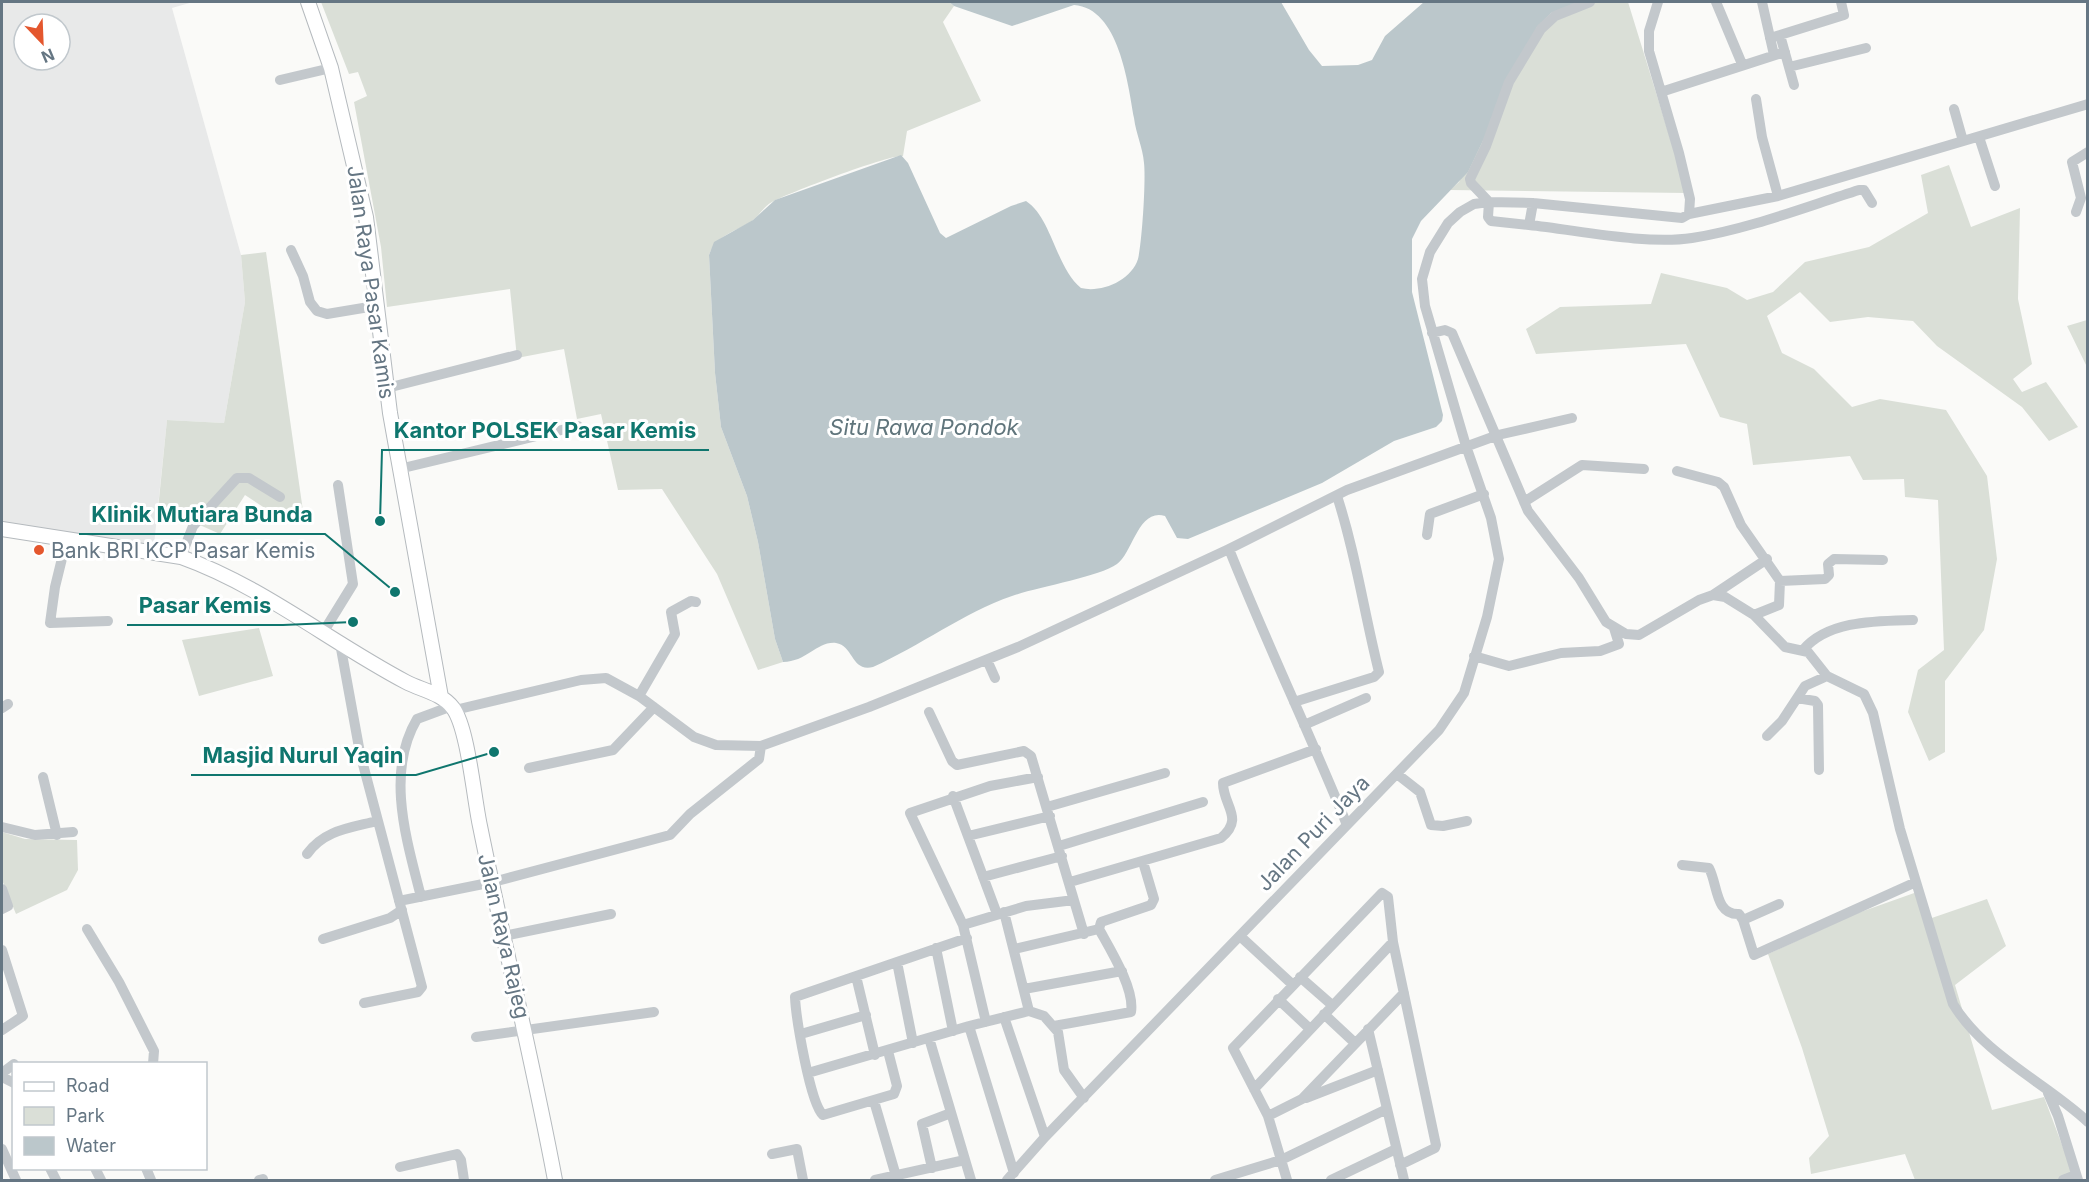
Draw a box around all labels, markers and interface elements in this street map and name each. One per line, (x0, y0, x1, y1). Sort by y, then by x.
north arrow (12, 12, 72, 72)
text: N (38, 44, 57, 67)
street label: Jalan Raya Pasar Kamis (342, 164, 400, 400)
callout: Kantor POLSEK Pasar Kemis (382, 410, 709, 450)
water label: Situ Rawa Pondok (829, 414, 1020, 440)
text: Kantor POLSEK Pasar Kemis (394, 417, 696, 443)
callout: Klinik Mutiara Bunda (79, 494, 325, 534)
text: Klinik Mutiara Bunda (91, 501, 313, 527)
place label: Bank BRI KCP Pasar Kemis (51, 538, 315, 563)
marker: Bank BRI KCP Pasar Kemis (32, 543, 46, 557)
callout: Pasar Kemis (127, 585, 283, 625)
text: Pasar Kemis (139, 592, 271, 618)
callout: Masjid Nurul Yaqin (191, 735, 416, 775)
text: Masjid Nurul Yaqin (202, 742, 404, 768)
street label: Jalan Puri Jaya (1252, 770, 1374, 896)
street label: Jalan Raya Rajeg (473, 851, 535, 1021)
legend (12, 1062, 207, 1170)
text: Road (66, 1075, 109, 1096)
text: Park (66, 1105, 105, 1126)
text: Water (66, 1135, 116, 1156)

